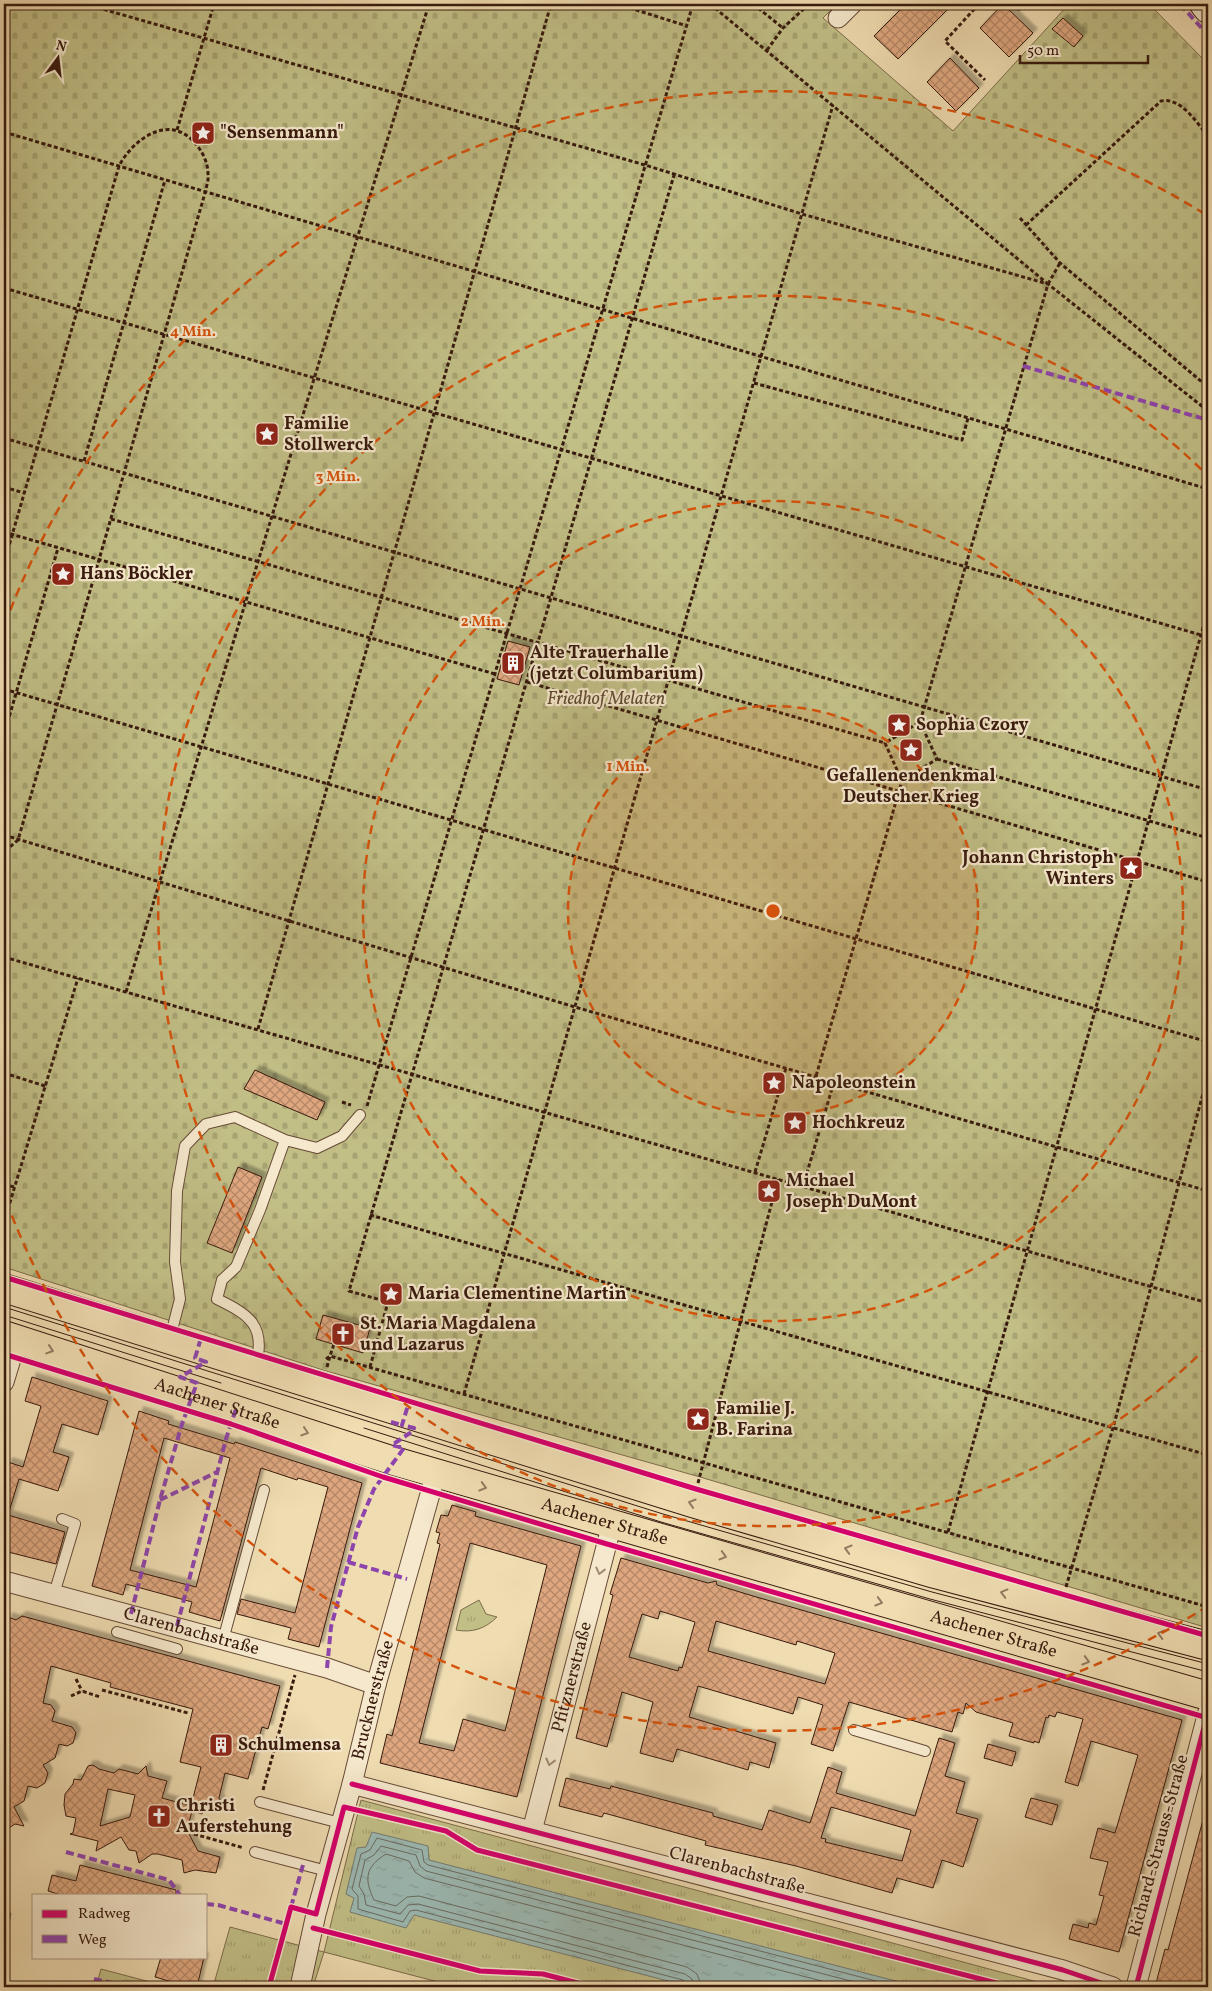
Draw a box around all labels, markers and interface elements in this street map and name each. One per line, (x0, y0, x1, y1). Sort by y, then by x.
north arrow (32, 32, 82, 82)
scale bar (1020, 32, 1147, 64)
text: N (54, 36, 68, 57)
text: 50 m (1027, 41, 1059, 62)
place icon: "Sensenmann" (190, 120, 216, 146)
place label: "Sensenmann" (220, 121, 344, 146)
text: 4 Min. (170, 322, 216, 343)
place label: Familie Stollwerck (284, 412, 374, 458)
place icon: Familie Stollwerck (254, 421, 280, 447)
text: 3 Min. (316, 467, 360, 488)
place icon: Hans Böckler (50, 561, 76, 587)
place label: Hans Böckler (80, 562, 193, 587)
text: 2 Min. (461, 612, 505, 633)
place label: Alte Trauerhalle (jetzt Columbarium) (530, 641, 703, 687)
building icon: Alte Trauerhalle (jetzt Columbarium) (500, 650, 526, 676)
park label: Friedhof Melaten (547, 687, 665, 712)
place icon: Sophia Czory (886, 712, 912, 738)
place label: Sophia Czory (916, 713, 1029, 738)
place icon: Gefallenendenkmal Deutscher Krieg (898, 737, 924, 763)
text: 1 Min. (607, 757, 649, 778)
place label: Gefallenendenkmal Deutscher Krieg (826, 764, 996, 810)
place label: Johann Christoph Winters (961, 846, 1114, 892)
place icon: Johann Christoph Winters (1118, 855, 1144, 881)
centre of rings (764, 902, 782, 920)
place icon: Napoleonstein (761, 1070, 787, 1096)
place label: Napoleonstein (792, 1071, 916, 1096)
place icon: Hochkreuz (782, 1110, 808, 1136)
place label: Hochkreuz (812, 1111, 905, 1136)
place label: Michael Joseph DuMont (785, 1169, 917, 1215)
place icon: Michael Joseph DuMont (756, 1178, 782, 1204)
place icon: Maria Clementine Martin (378, 1281, 404, 1307)
place label: Maria Clementine Martin (408, 1282, 627, 1307)
place label: St. Maria Magdalena und Lazarus (360, 1312, 536, 1358)
church icon: St. Maria Magdalena und Lazarus (330, 1321, 356, 1347)
one-way arrow (46, 1344, 54, 1354)
street label: Aachener Straße (151, 1372, 283, 1436)
place label: Familie J. B. Farina (716, 1397, 795, 1443)
place icon: Familie J. B. Farina (685, 1406, 711, 1432)
one-way arrow (300, 1426, 309, 1436)
one-way arrow (479, 1481, 487, 1491)
street label: Aachener Straße (538, 1492, 671, 1552)
one-way arrow (688, 1498, 696, 1508)
one-way arrow (844, 1544, 852, 1554)
one-way arrow (719, 1551, 727, 1561)
one-way arrow (595, 1566, 606, 1575)
one-way arrow (1000, 1588, 1009, 1598)
one-way arrow (875, 1596, 883, 1606)
street label: Clarenbachstraße (120, 1601, 262, 1662)
street label: Aachener Straße (927, 1604, 1060, 1664)
street label: Pfitznerstraße (546, 1619, 599, 1735)
one-way arrow (1157, 1629, 1166, 1640)
street label: Brucknerstraße (346, 1637, 401, 1763)
one-way arrow (1082, 1655, 1091, 1666)
building icon: Schulmensa (208, 1732, 234, 1758)
place label: Schulmensa (238, 1733, 341, 1758)
street label: Richard-Strauss-Straße (1123, 1752, 1195, 1940)
one-way arrow (546, 1758, 556, 1766)
place label: Christi Auferstehung (176, 1794, 292, 1840)
church icon: Christi Auferstehung (146, 1803, 172, 1829)
street label: Clarenbachstraße (666, 1841, 808, 1901)
legend (32, 1894, 208, 1958)
text: Radweg (78, 1904, 131, 1925)
text: Weg (78, 1930, 107, 1951)

